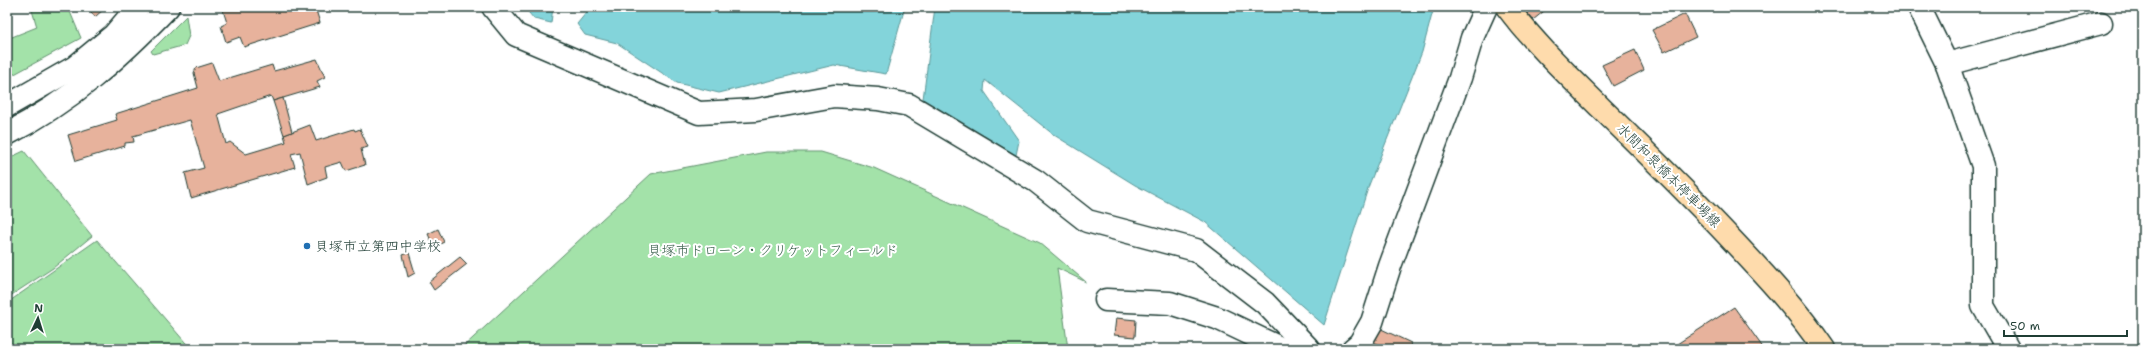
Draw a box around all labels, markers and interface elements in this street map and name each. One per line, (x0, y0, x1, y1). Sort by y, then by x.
street label: 水間和泉橋本停車場線 (1613, 119, 1725, 231)
place label: 貝塚市立第四中学校 (315, 237, 441, 255)
marker: 貝塚市立第四中学校 (302, 241, 312, 251)
park label: 貝塚市ドローン・クリケットフィールド (648, 241, 898, 259)
north arrow (18, 298, 58, 338)
text: N (34, 301, 44, 316)
scale bar (2004, 312, 2127, 338)
text: 50 m (2010, 318, 2040, 334)

